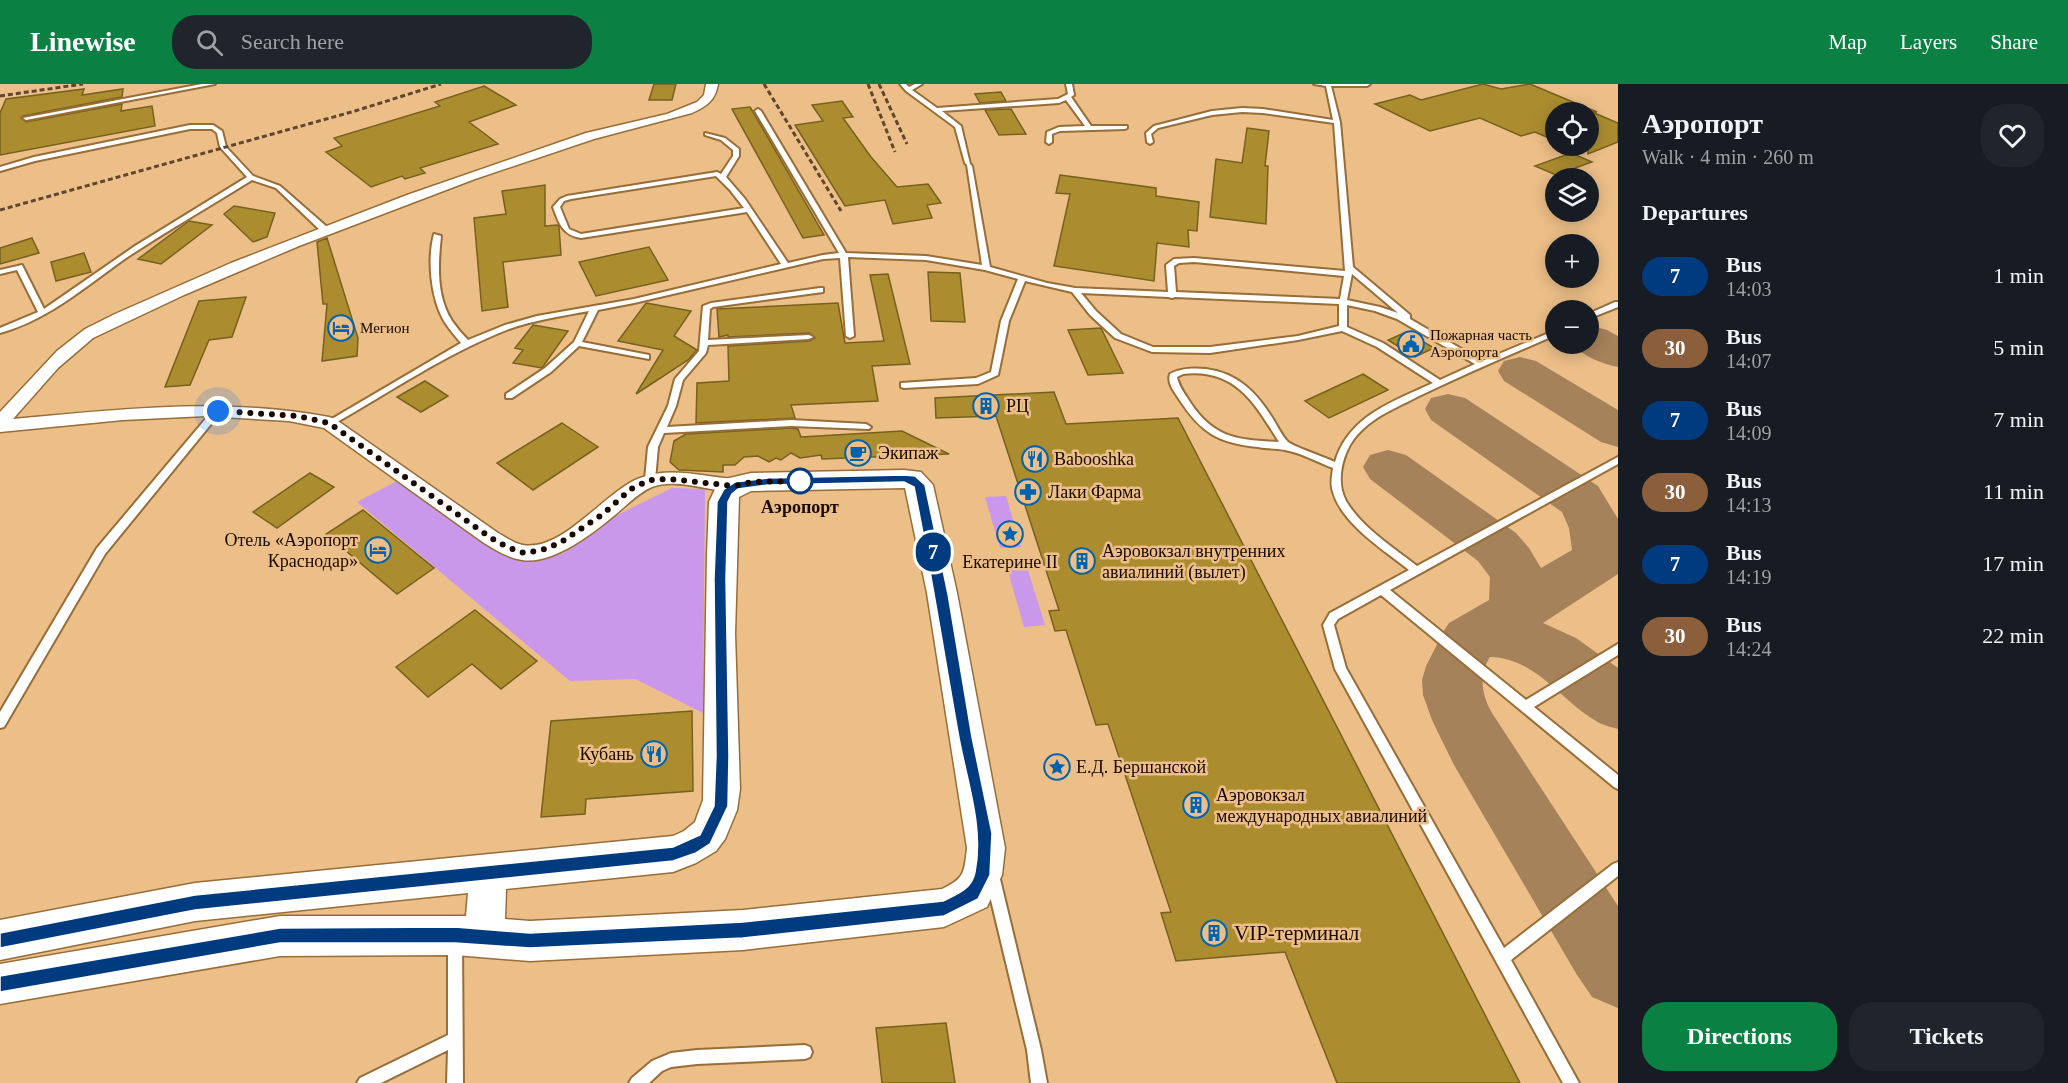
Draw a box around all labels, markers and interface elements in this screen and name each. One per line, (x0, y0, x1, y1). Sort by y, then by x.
search box (172, 15, 592, 69)
text: Linewise (30, 26, 136, 57)
icon: search (193, 26, 226, 59)
text: Search here (241, 29, 344, 54)
text: Map (1829, 30, 1867, 54)
text: Layers (1900, 30, 1957, 54)
text: Share (1990, 30, 2038, 54)
map controls (1545, 102, 1599, 354)
button: locate (1545, 102, 1599, 156)
button: heart (1981, 104, 2044, 167)
text: Аэропорт (1642, 108, 1763, 139)
text: Walk · 4 min · 260 m (1642, 146, 1814, 168)
button: layers (1545, 168, 1599, 222)
text: Departures (1642, 200, 1748, 225)
button: + (1545, 234, 1599, 288)
text: Bus (1726, 252, 1761, 277)
text: 1 min (1993, 263, 2044, 288)
text: 7 (1670, 264, 1680, 288)
text: 14:03 (1726, 278, 1772, 300)
button: − (1545, 300, 1599, 354)
hotel icon: Мегион (326, 313, 356, 343)
place label: Мегион (360, 320, 410, 336)
text: Bus (1726, 324, 1761, 349)
place label: Пожарная часть Аэропорта (1430, 327, 1532, 360)
public building icon: Пожарная часть Аэропорта (1396, 329, 1426, 359)
text: 5 min (1993, 335, 2044, 360)
text: 30 (1665, 336, 1686, 360)
text: 14:07 (1726, 350, 1772, 372)
building icon: РЦ (971, 391, 1001, 421)
your location (203, 396, 233, 426)
place label: РЦ (1006, 396, 1029, 416)
text: Bus (1726, 396, 1761, 421)
text: 7 min (1993, 407, 2044, 432)
text: 7 (1670, 408, 1680, 432)
text: 14:09 (1726, 422, 1772, 444)
cafe icon: Экипаж (843, 438, 873, 468)
place label: Экипаж (878, 443, 939, 463)
restaurant icon: Babooshka (1020, 444, 1050, 474)
place label: Babooshka (1054, 449, 1134, 469)
marker: Аэропорт (787, 468, 813, 494)
text: Bus (1726, 468, 1761, 493)
pharmacy icon: Лаки Фарма (1013, 477, 1043, 507)
text: 11 min (1983, 479, 2044, 504)
text: 30 (1665, 480, 1686, 504)
place label: Лаки Фарма (1048, 482, 1141, 502)
text: 14:13 (1726, 494, 1772, 516)
place label: Аэропорт (761, 497, 839, 517)
place icon: Екатерине II (995, 519, 1025, 549)
place label: Отель «Аэропорт Краснодар» (224, 530, 358, 571)
line badge: 7 (914, 532, 952, 572)
hotel icon: Отель «Аэропорт Краснодар» (363, 535, 393, 565)
text: 7 (928, 540, 938, 564)
text: Bus (1726, 540, 1761, 565)
place label: Аэровокзал внутренних авиалиний (вылет) (1102, 541, 1285, 583)
building icon: Аэровокзал внутренних авиалиний (вылет) (1067, 546, 1097, 576)
text: 17 min (1982, 551, 2044, 576)
place label: Екатерине II (962, 552, 1058, 572)
text: 7 (1670, 552, 1680, 576)
text: 14:19 (1726, 566, 1772, 588)
text: Bus (1726, 612, 1761, 637)
text: 22 min (1982, 623, 2044, 648)
text: 30 (1665, 624, 1686, 648)
text: 14:24 (1726, 638, 1772, 660)
restaurant icon: Кубань (639, 739, 669, 769)
place label: Кубань (580, 744, 634, 764)
place icon: Е.Д. Бершанской (1042, 752, 1072, 782)
place label: Е.Д. Бершанской (1076, 757, 1206, 777)
place label: Аэровокзал международных авиалиний (1216, 785, 1428, 826)
building icon: Аэровокзал международных авиалиний (1181, 790, 1211, 820)
building icon: VIP-терминал (1199, 918, 1229, 948)
place label: VIP-терминал (1234, 921, 1359, 945)
button: Directions (1642, 1002, 1837, 1071)
button: Tickets (1849, 1002, 2044, 1071)

